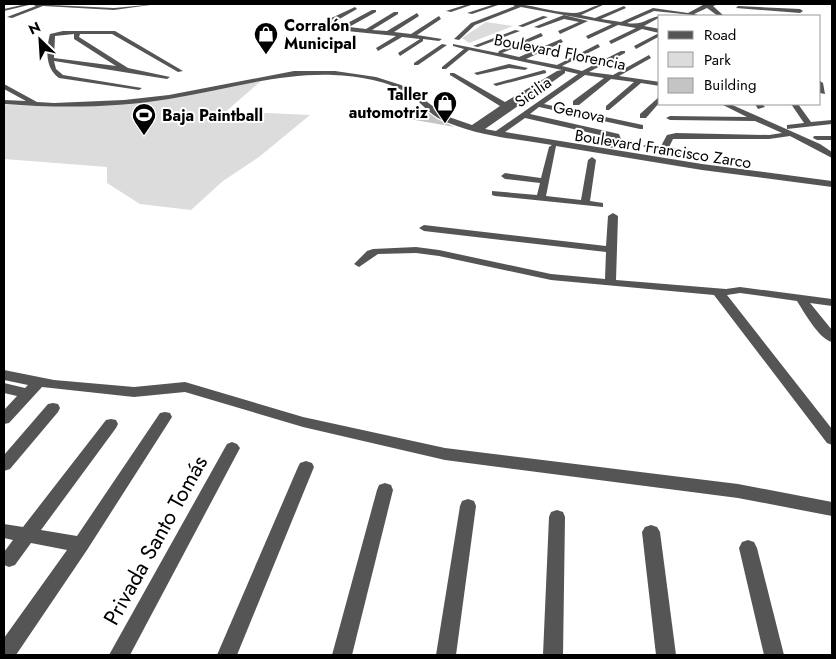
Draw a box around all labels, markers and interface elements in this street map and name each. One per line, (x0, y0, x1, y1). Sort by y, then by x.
place label: Corralón Municipal (284, 14, 356, 55)
north arrow (15, 15, 65, 65)
legend (658, 15, 821, 105)
text: N (25, 17, 44, 40)
shop icon: Corralón Municipal (253, 21, 279, 55)
text: Road (704, 24, 736, 46)
street label: Boulevard Florencia (492, 28, 628, 76)
text: Park (704, 49, 731, 71)
street label: Sicilia (510, 71, 556, 113)
text: Building (704, 74, 756, 96)
place label: Taller automotriz (349, 83, 429, 124)
shop icon: Taller automotriz (432, 90, 458, 124)
street label: Genova (551, 95, 607, 129)
sports icon: Baja Paintball (131, 102, 157, 136)
place label: Baja Paintball (162, 104, 263, 127)
street label: Boulevard Francisco Zarco (573, 124, 753, 174)
street label: Privada Santo Tomás (95, 449, 215, 631)

